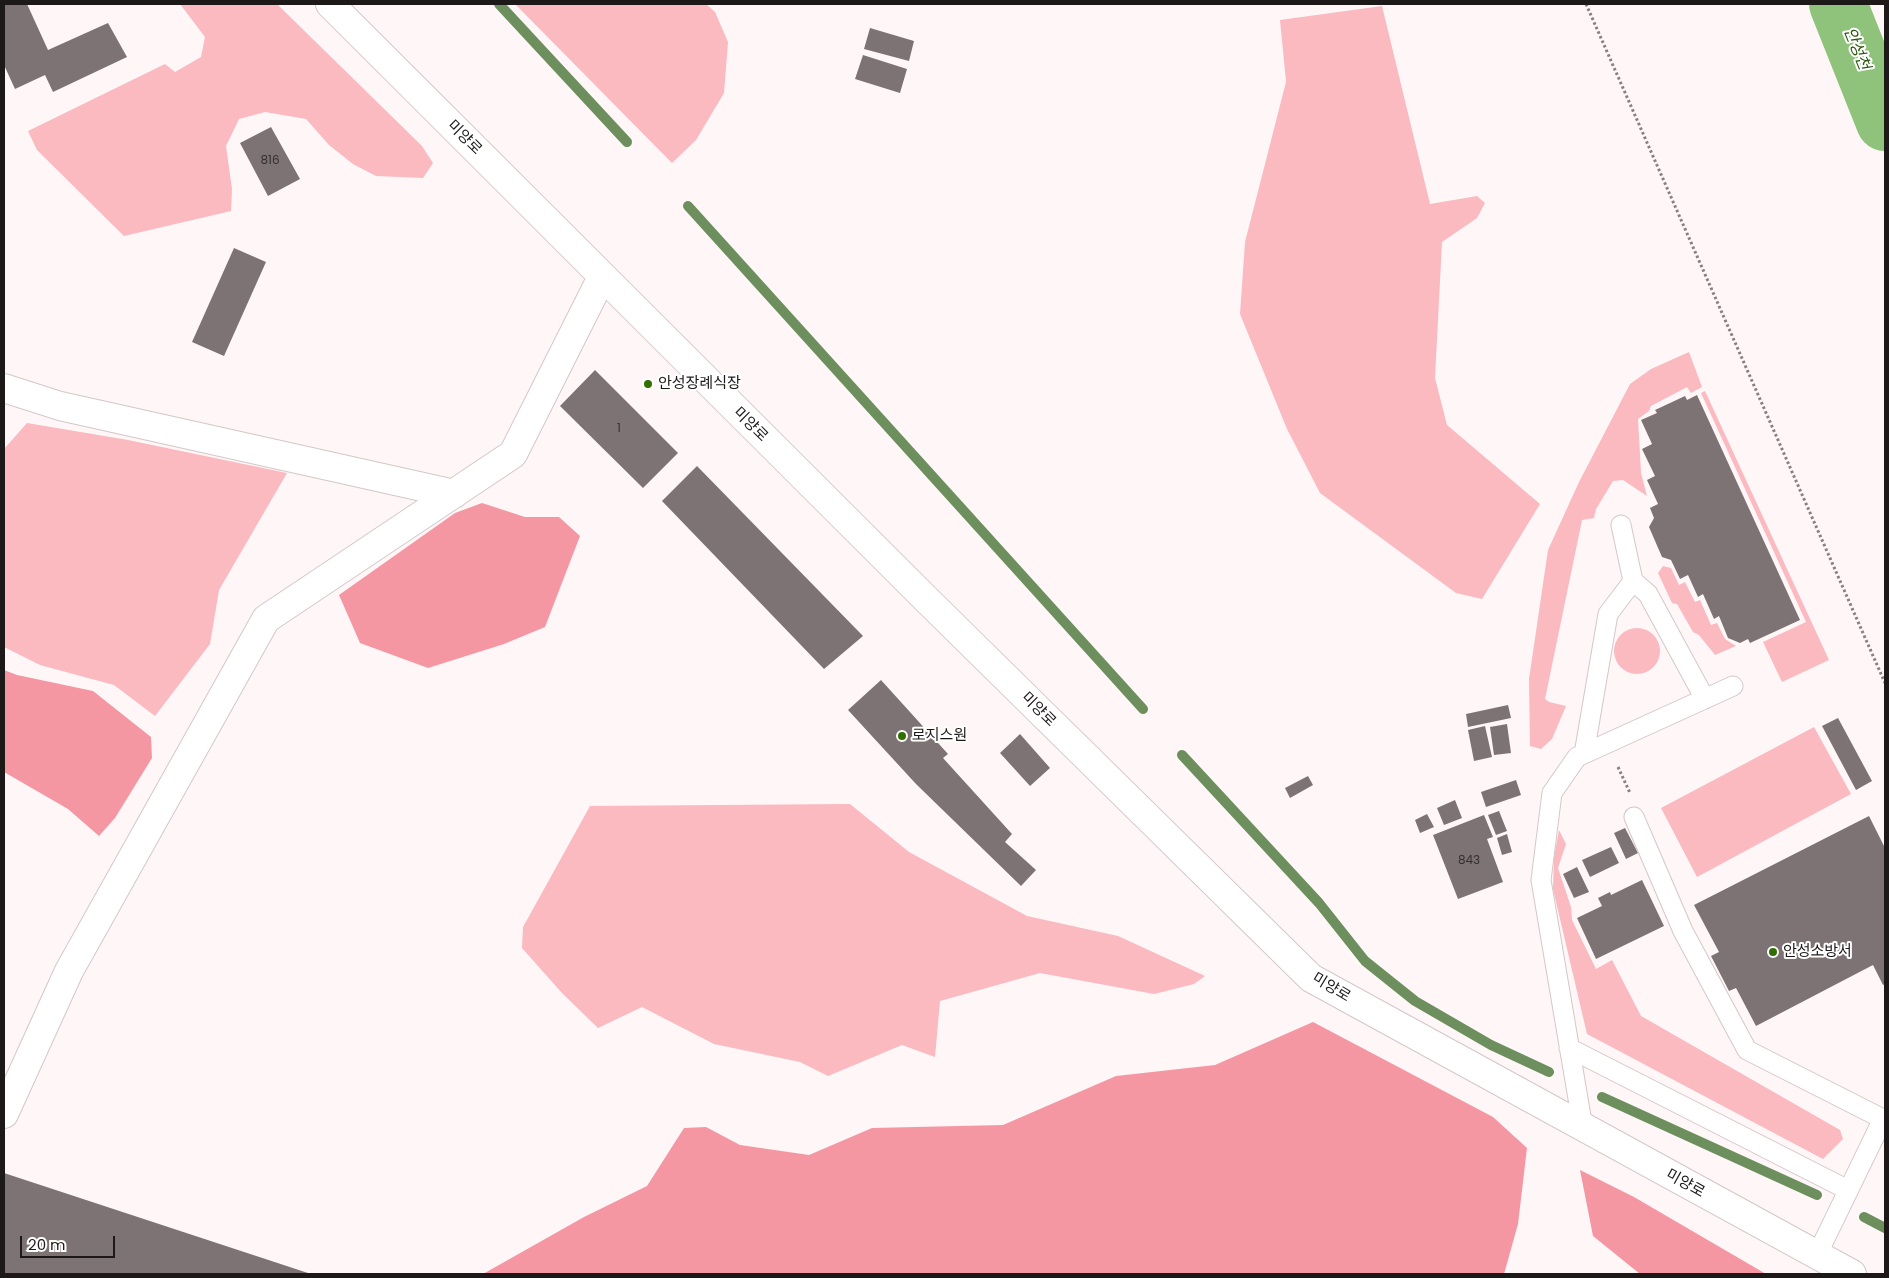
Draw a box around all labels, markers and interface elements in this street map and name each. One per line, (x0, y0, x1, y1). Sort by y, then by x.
water label: 안성천 (1839, 25, 1873, 73)
street label: 미양로 (443, 117, 485, 159)
house number: 816 (260, 154, 280, 168)
place label: 안성장례식장 (658, 375, 741, 393)
marker: 안성장례식장 (642, 378, 654, 390)
street label: 미양로 (729, 404, 771, 446)
house number: 1 (617, 422, 621, 436)
street label: 미양로 (1017, 689, 1059, 731)
place label: 로지스원 (912, 727, 967, 745)
marker: 로지스원 (896, 730, 908, 742)
house number: 843 (1458, 854, 1480, 868)
place label: 안성소방서 (1783, 943, 1852, 961)
marker: 안성소방서 (1767, 946, 1779, 958)
street label: 미양로 (1309, 970, 1353, 1006)
street label: 미양로 (1663, 1166, 1707, 1202)
scale bar (22, 1226, 118, 1258)
text: 20 m (28, 1234, 66, 1255)

